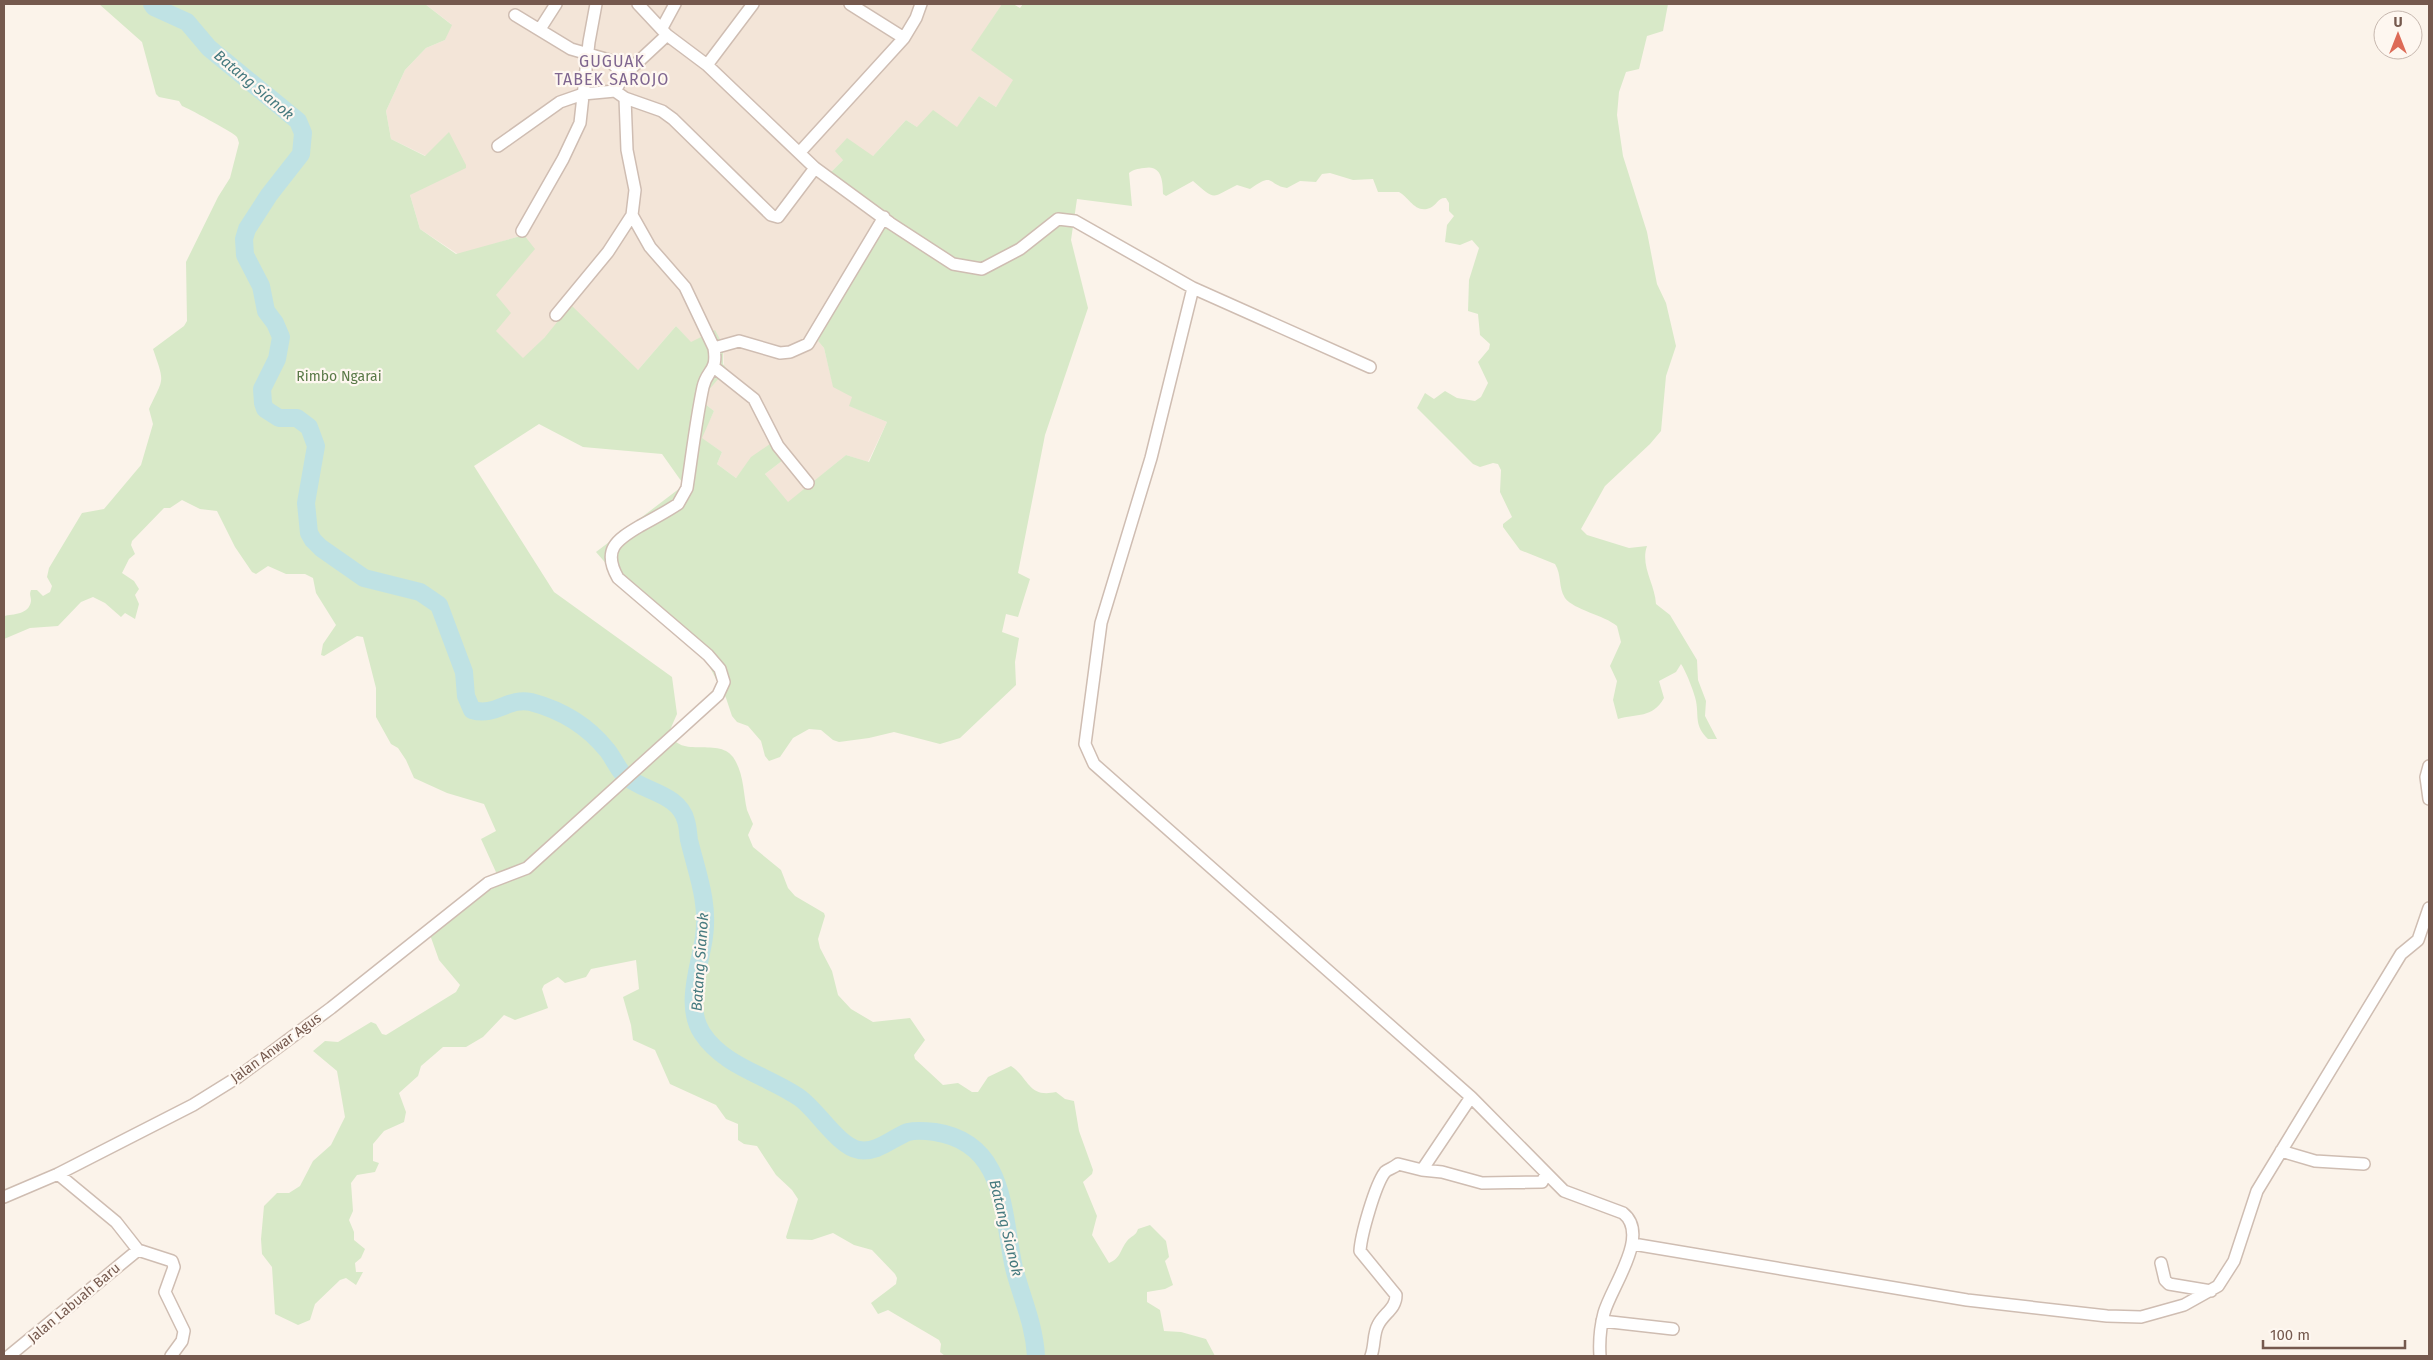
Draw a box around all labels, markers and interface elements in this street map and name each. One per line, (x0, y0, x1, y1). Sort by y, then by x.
north arrow (2373, 10, 2423, 60)
text: U (2393, 14, 2403, 31)
water label: Batang Sianok (210, 46, 298, 124)
district label: GUGUAK TABEK SAROJO (555, 52, 669, 89)
park label: Rimbo Ngarai (296, 368, 382, 385)
water label: Batang Sianok (688, 912, 712, 1012)
street label: Jalan Anwar Agus (227, 1009, 325, 1087)
water label: Batang Sianok (985, 1178, 1027, 1278)
street label: Jalan Labuah Baru (24, 1259, 124, 1347)
scale bar (2263, 1318, 2406, 1350)
text: 100 m (2270, 1326, 2310, 1344)

